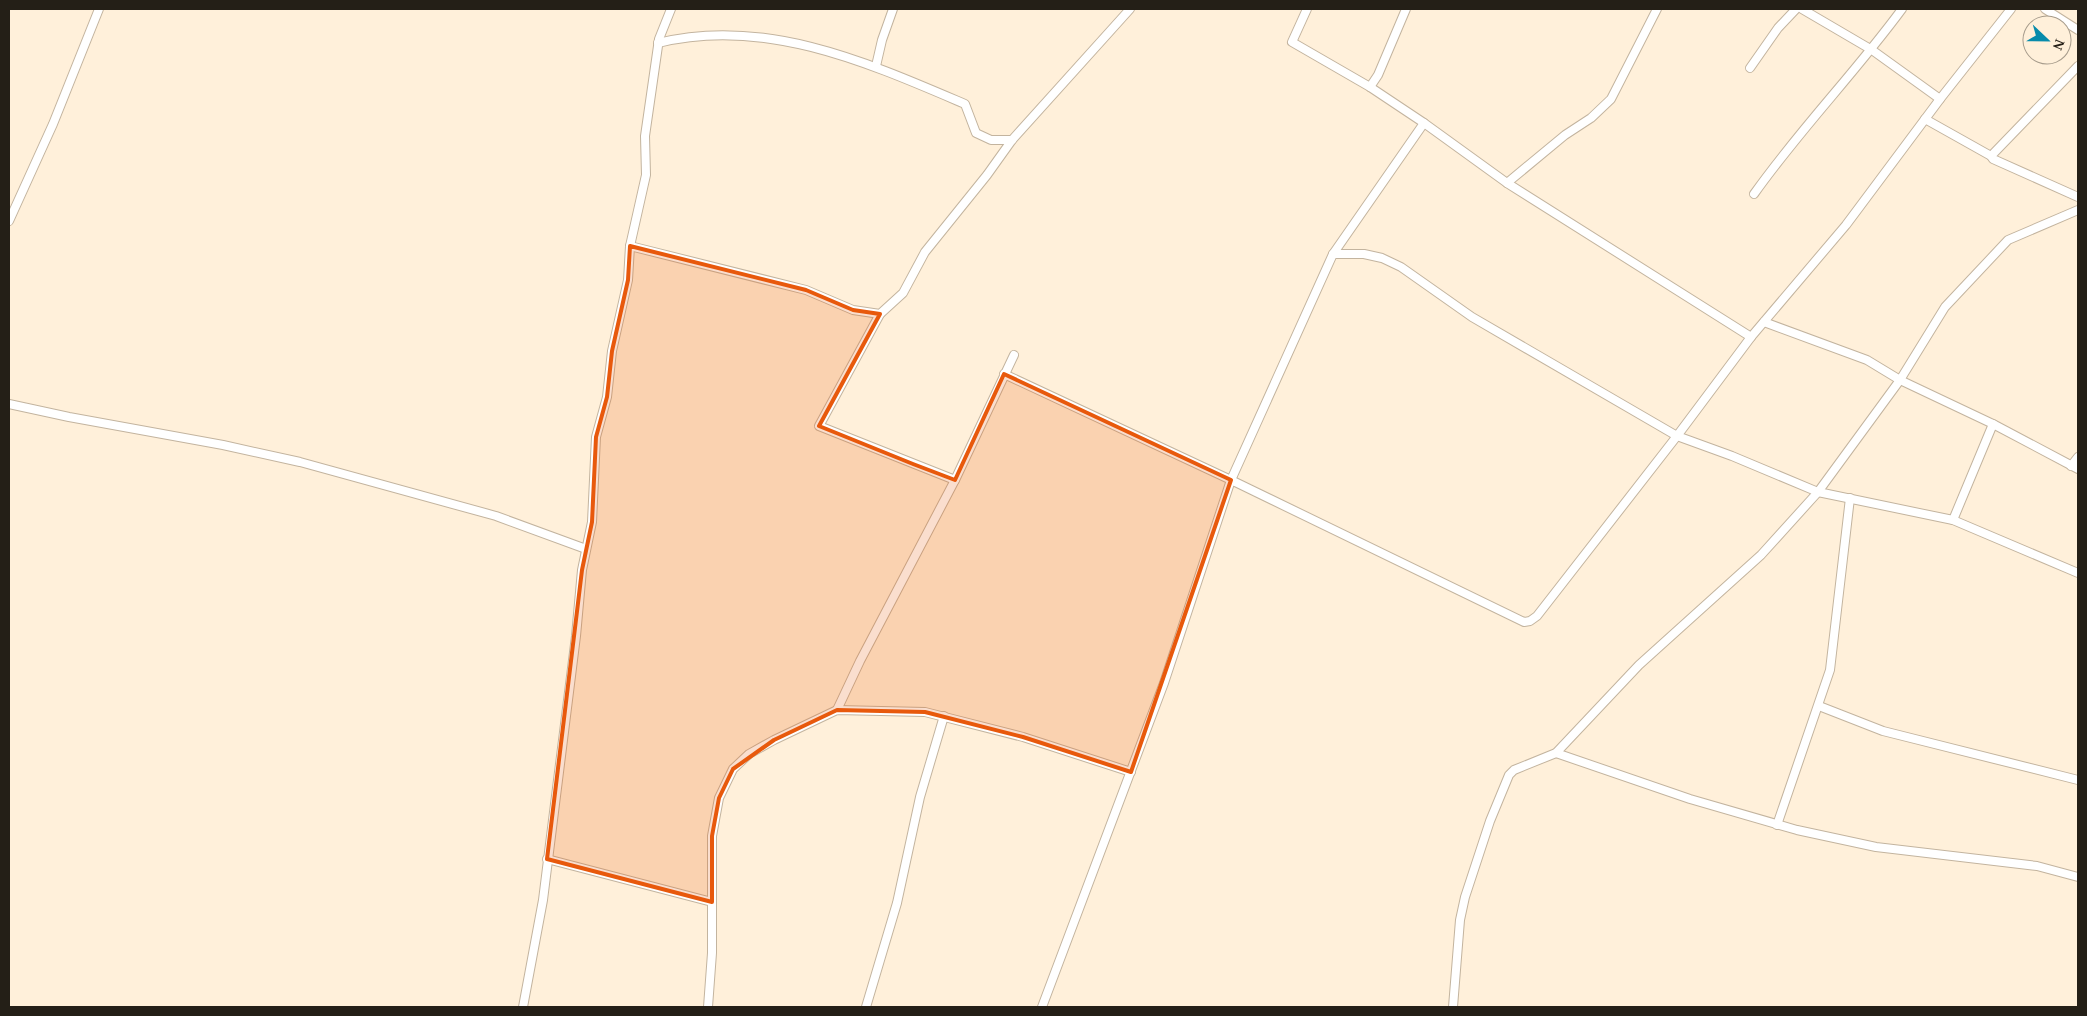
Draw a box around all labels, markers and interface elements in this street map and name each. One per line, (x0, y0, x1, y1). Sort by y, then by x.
north arrow (2022, 15, 2072, 65)
text: N (2050, 37, 2067, 52)

